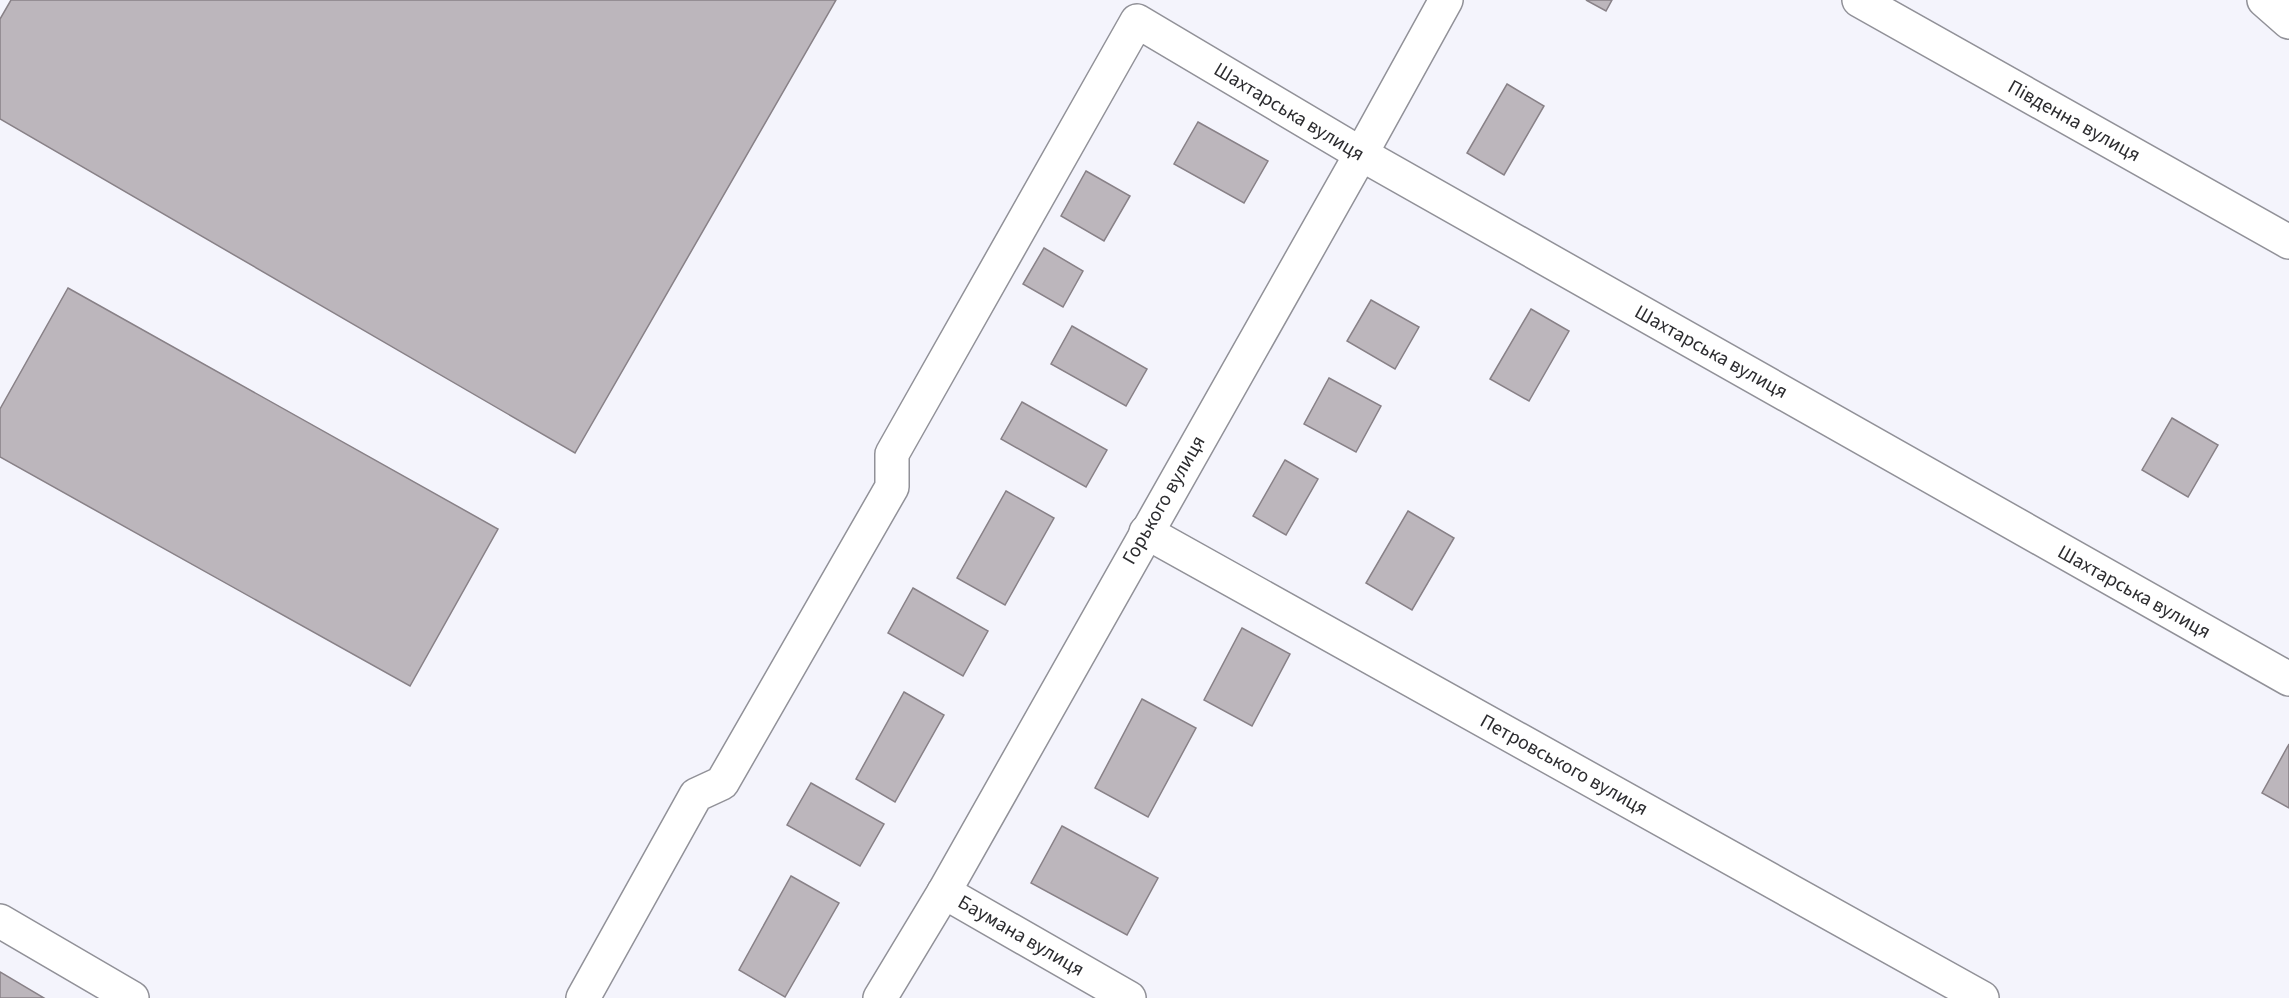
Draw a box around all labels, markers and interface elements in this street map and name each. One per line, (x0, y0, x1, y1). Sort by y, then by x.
street label: Шахтарська вулиця (1208, 56, 1370, 168)
street label: Південна вулиця (2003, 73, 2145, 169)
street label: Шахтарська вулиця (1629, 298, 1793, 406)
street label: Горького вулиця (1116, 430, 1212, 570)
street label: Шахтарська вулиця (2052, 538, 2216, 646)
street label: Петровського вулиця (1475, 707, 1653, 823)
street label: Баумана вулиця (953, 888, 1089, 984)

